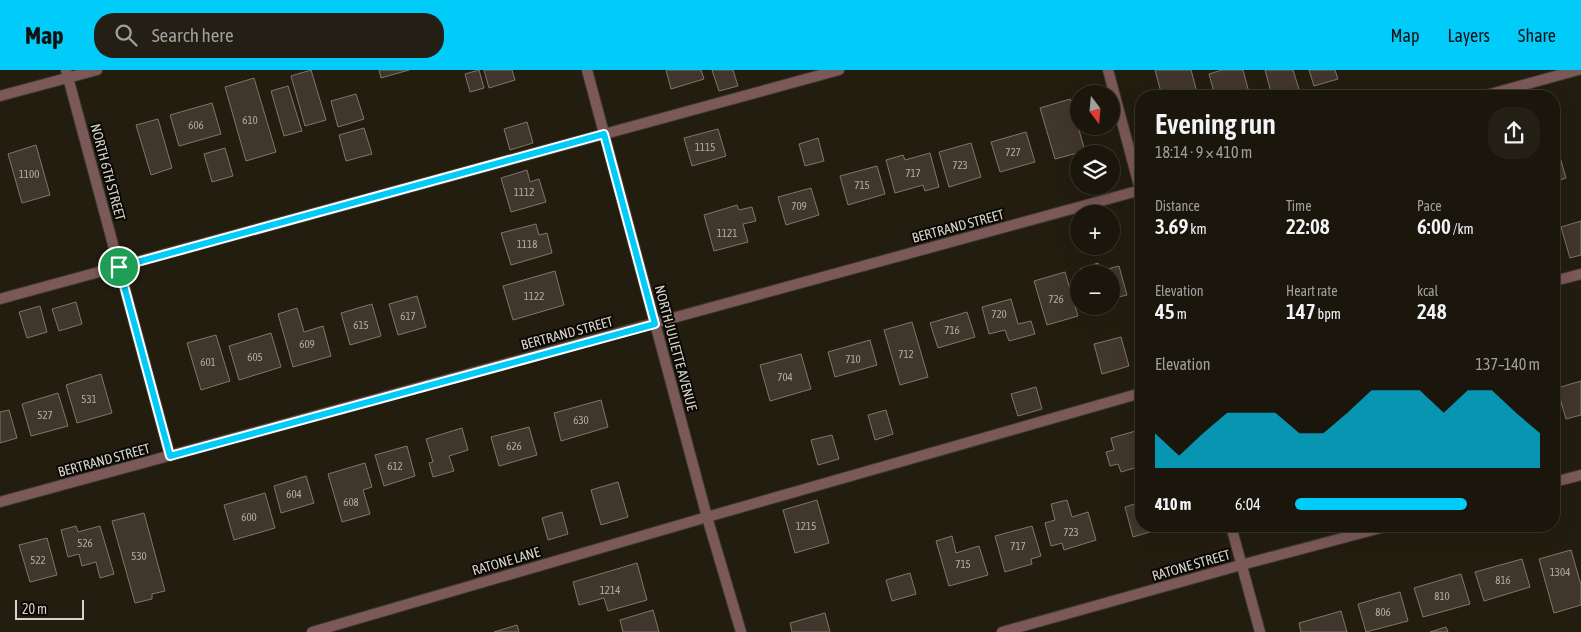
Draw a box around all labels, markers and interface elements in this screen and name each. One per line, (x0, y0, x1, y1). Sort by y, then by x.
search box (94, 13, 444, 58)
icon: search (112, 21, 140, 49)
text: Map (25, 22, 64, 49)
text: Search here (152, 24, 234, 46)
text: Map (1390, 25, 1419, 46)
text: Layers (1447, 25, 1490, 46)
text: Share (1518, 25, 1556, 46)
north arrow (1070, 85, 1120, 135)
map controls (1070, 85, 1120, 315)
button: share (1488, 107, 1540, 159)
text: Evening run (1155, 108, 1276, 140)
house number: 610 (242, 114, 258, 126)
house number: 606 (188, 119, 204, 131)
street label: NORTH 6TH STREET (87, 122, 129, 222)
house number: 1115 (695, 141, 715, 153)
text: 18:14 · 9 × 410 m (1155, 143, 1252, 161)
button: layers (1070, 145, 1120, 195)
house number: 727 (1005, 146, 1021, 158)
house number: 723 (952, 159, 968, 171)
house number: 717 (905, 167, 921, 179)
house number: 1100 (19, 168, 39, 180)
house number: 715 (854, 179, 870, 191)
house number: 1112 (514, 186, 534, 198)
text: Distance (1155, 198, 1200, 214)
text: Time (1286, 198, 1312, 214)
text: Pace (1417, 198, 1442, 214)
house number: 709 (791, 200, 807, 212)
button: + (1070, 205, 1120, 255)
street label: BERTRAND STREET (910, 206, 1006, 246)
text: 3.69 (1155, 214, 1188, 238)
text: 22:08 (1286, 214, 1330, 238)
text: 6:00 (1417, 214, 1451, 238)
text: km (1188, 221, 1207, 237)
text: /km (1451, 221, 1474, 237)
house number: 1121 (717, 227, 737, 239)
house number: 1118 (517, 238, 537, 250)
pin (98, 246, 140, 288)
icon: arrive (105, 253, 133, 281)
button: − (1070, 265, 1120, 315)
street label: NORTH JULIETTE AVENUE (652, 283, 700, 413)
text: Elevation (1155, 283, 1204, 299)
text: Heart rate (1286, 283, 1338, 299)
text: kcal (1417, 283, 1438, 299)
house number: 1122 (524, 290, 544, 302)
house number: 726 (1048, 293, 1064, 305)
text: 45 (1155, 299, 1175, 323)
text: 147 (1286, 299, 1316, 323)
text: 248 (1417, 299, 1447, 323)
text: m (1175, 306, 1187, 322)
text: bpm (1316, 306, 1341, 322)
house number: 720 (991, 308, 1007, 320)
house number: 617 (400, 310, 416, 322)
street label: BERTRAND STREET (519, 313, 615, 353)
house number: 615 (353, 319, 369, 331)
house number: 716 (944, 324, 960, 336)
house number: 609 (299, 338, 315, 350)
house number: 712 (898, 348, 914, 360)
house number: 605 (247, 351, 263, 363)
house number: 710 (845, 353, 861, 365)
text: Elevation (1155, 355, 1210, 373)
text: 137–140 m (1476, 355, 1540, 373)
house number: 601 (200, 356, 216, 368)
house number: 704 (777, 371, 793, 383)
house number: 531 (81, 393, 97, 405)
house number: 527 (37, 409, 53, 421)
house number: 630 (573, 414, 589, 426)
street label: BERTRAND STREET (56, 440, 152, 480)
house number: 626 (506, 440, 522, 452)
house number: 612 (387, 460, 403, 472)
house number: 604 (286, 488, 302, 500)
text: 410 m (1155, 495, 1191, 513)
text: 6:04 (1235, 495, 1261, 513)
house number: 608 (343, 496, 359, 508)
house number: 600 (241, 511, 257, 523)
house number: 1215 (796, 520, 816, 532)
house number: 723 (1063, 526, 1079, 538)
house number: 526 (77, 537, 93, 549)
house number: 717 (1010, 540, 1026, 552)
street label: RATONE LANE (470, 544, 542, 578)
street label: RATONE STREET (1150, 546, 1232, 584)
house number: 530 (131, 550, 147, 562)
house number: 522 (30, 554, 46, 566)
house number: 715 (955, 558, 971, 570)
house number: 1304 (1550, 566, 1570, 578)
house number: 816 (1495, 574, 1511, 586)
house number: 1214 (600, 584, 620, 596)
house number: 810 (1434, 590, 1450, 602)
scale bar (15, 597, 84, 620)
text: 20 m (22, 601, 47, 617)
house number: 806 (1375, 606, 1391, 618)

